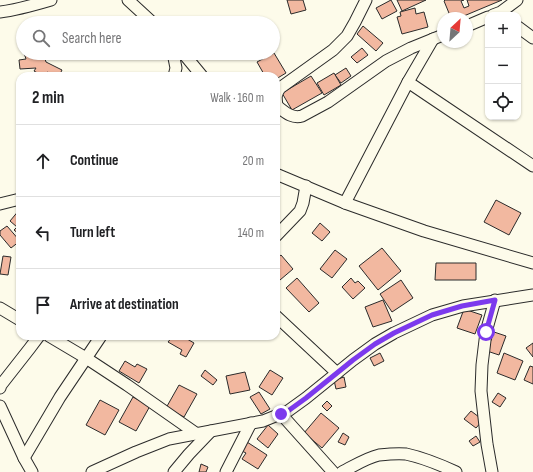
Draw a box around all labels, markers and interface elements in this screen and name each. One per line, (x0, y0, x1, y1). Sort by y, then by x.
north arrow (437, 12, 473, 48)
map controls (485, 12, 521, 120)
button: + (485, 12, 521, 48)
search box (16, 16, 280, 60)
icon: search (30, 27, 52, 49)
text: Search here (62, 29, 122, 48)
button: − (485, 48, 521, 84)
button: locate (485, 84, 521, 120)
text: 2 min (32, 88, 64, 108)
text: Walk · 160 m (210, 90, 264, 106)
icon: ahead (32, 150, 54, 172)
text: Continue (70, 151, 119, 170)
text: 20 m (242, 153, 264, 169)
icon: left (32, 222, 54, 244)
text: Turn left (70, 223, 115, 242)
text: 140 m (238, 225, 264, 241)
icon: arrive (32, 294, 54, 316)
text: Arrive at destination (70, 295, 179, 314)
route start (477, 323, 495, 341)
route end (272, 405, 290, 423)

